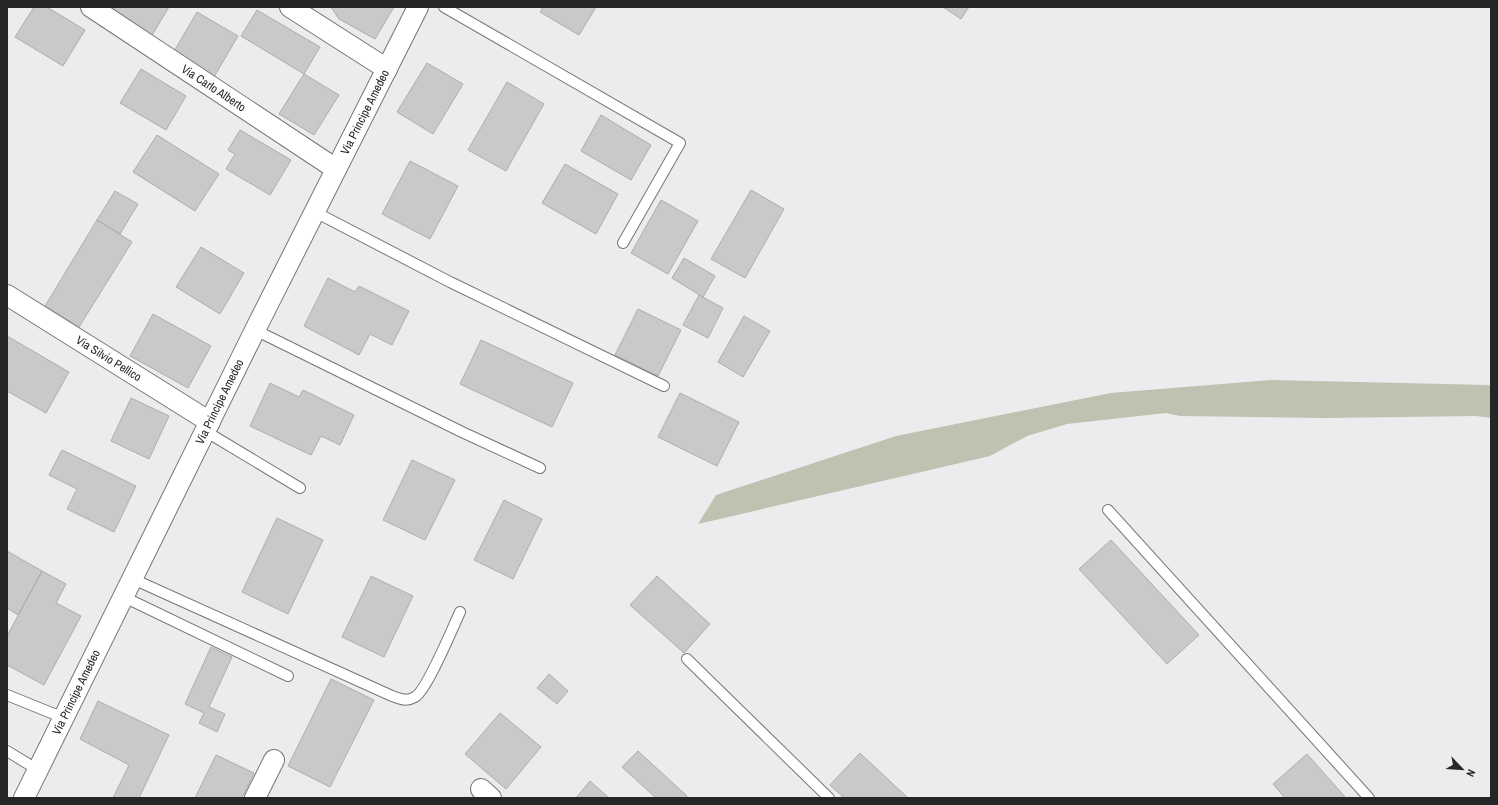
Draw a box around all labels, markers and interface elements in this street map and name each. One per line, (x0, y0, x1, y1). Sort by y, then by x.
street label: Via Carlo Alberto (178, 61, 249, 115)
street label: Via Principe Amedeo (337, 67, 393, 157)
street label: Via Silvio Pellico (73, 332, 145, 385)
street label: Via Principe Amedeo (192, 356, 247, 447)
street label: Via Principe Amedeo (48, 647, 104, 737)
north arrow (1442, 749, 1482, 789)
text: N (1463, 767, 1479, 779)

